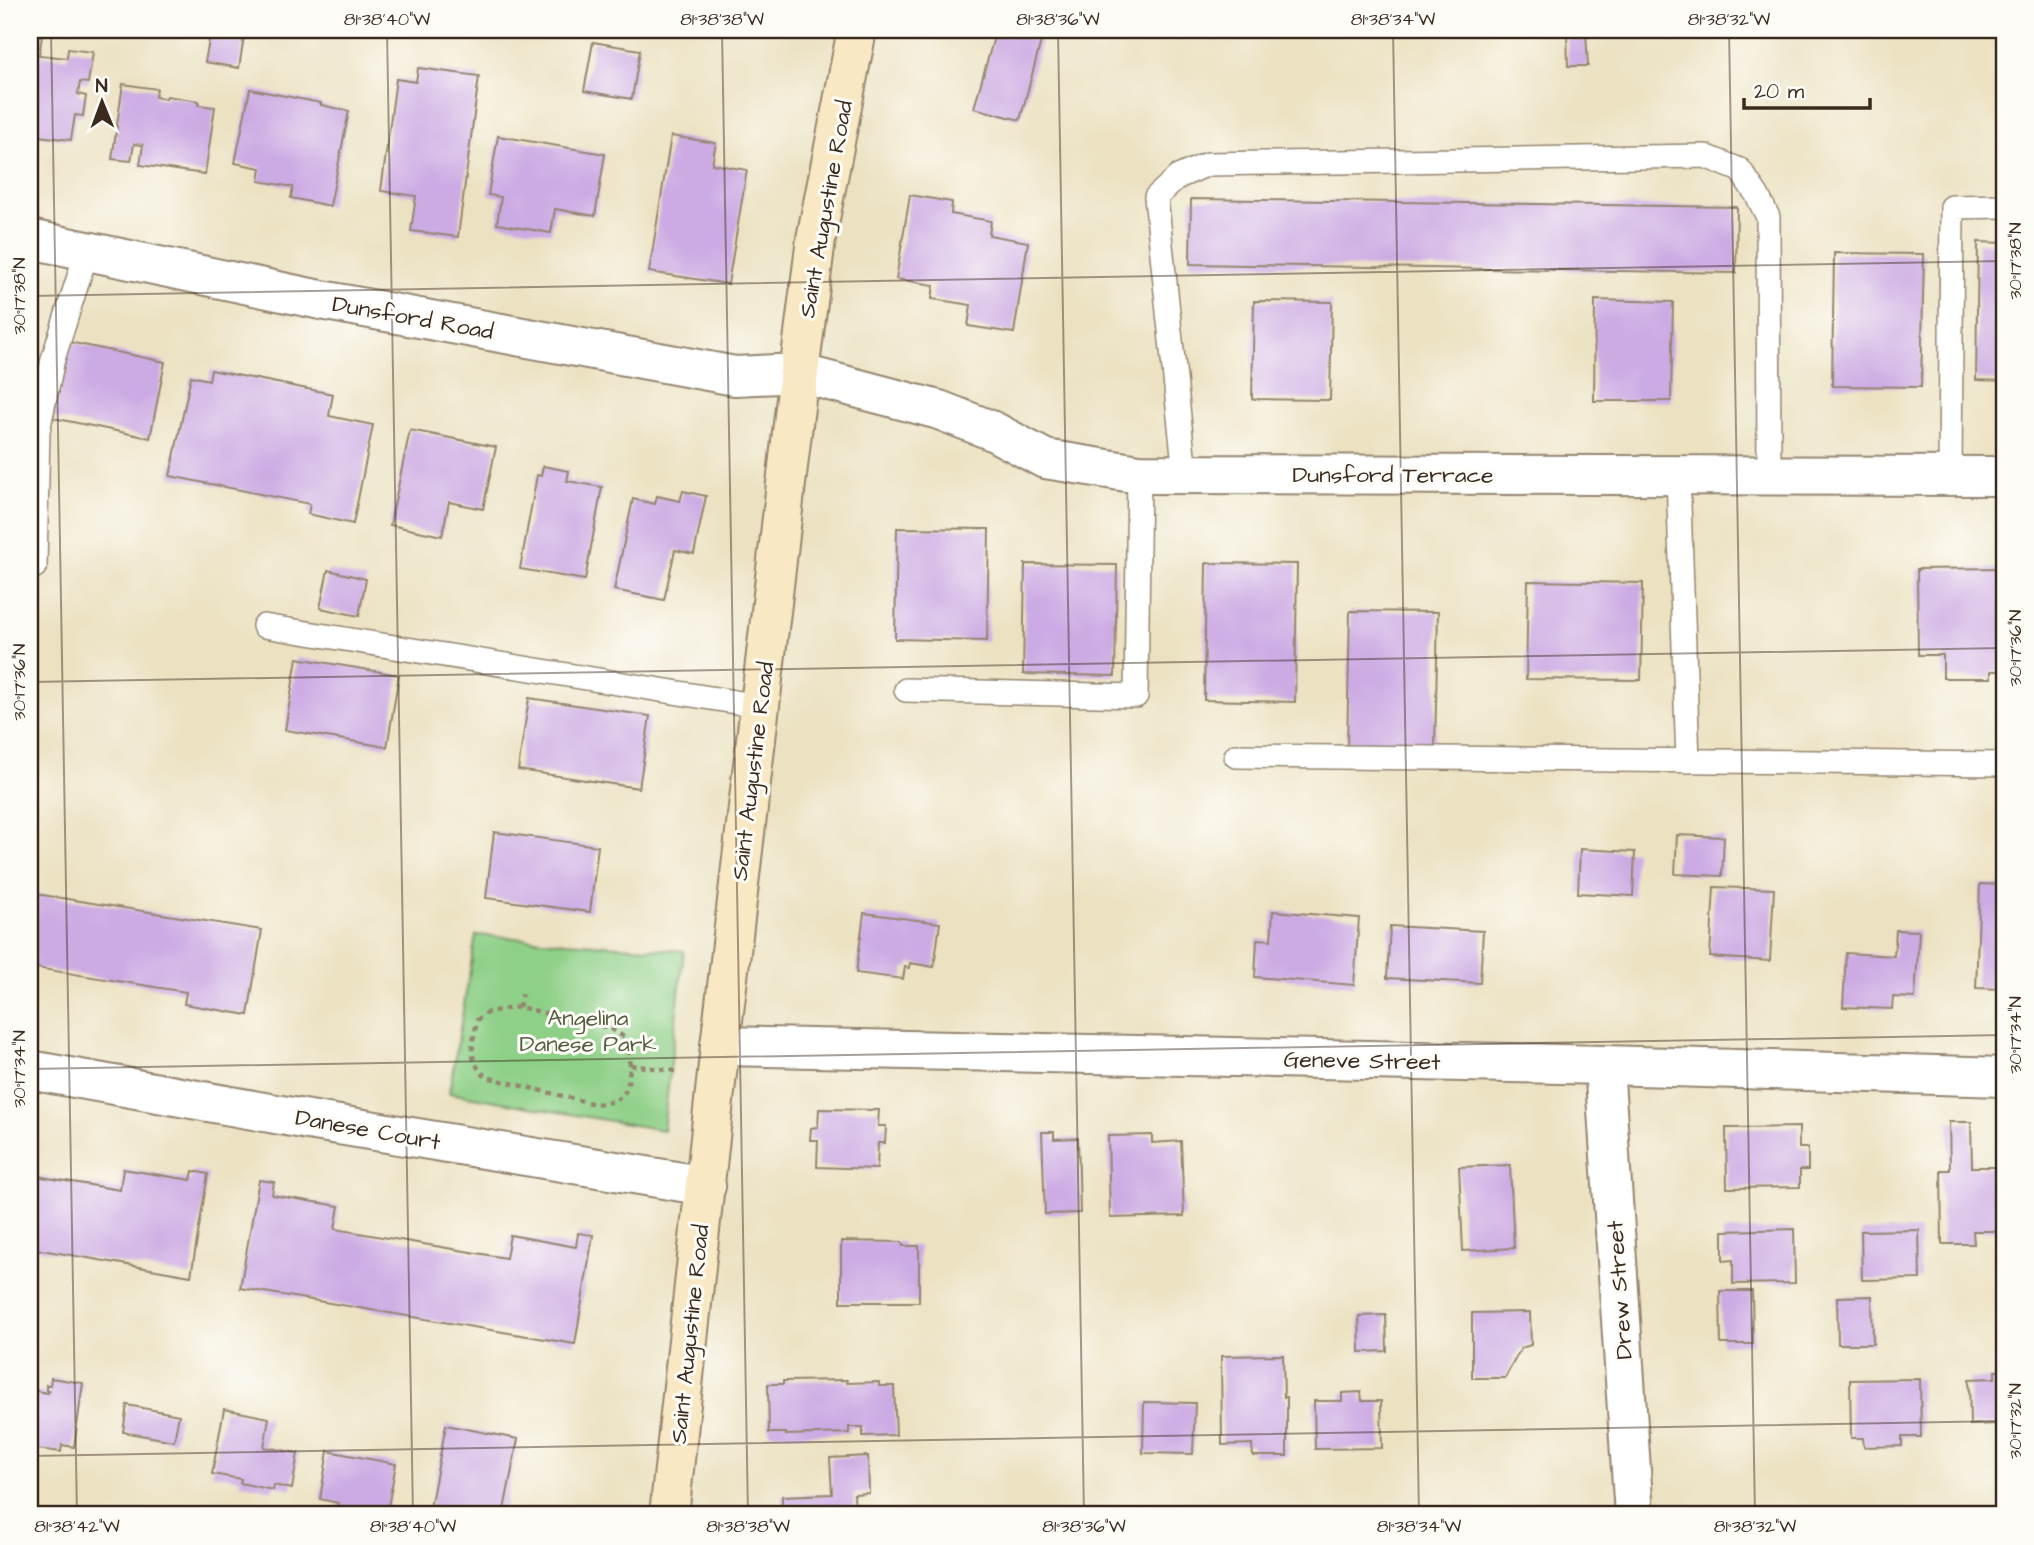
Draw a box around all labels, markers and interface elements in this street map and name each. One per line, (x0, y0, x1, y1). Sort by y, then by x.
text: 81°38'40"W (344, 7, 430, 32)
text: 81°38'38"W (680, 7, 764, 32)
text: 81°38'36"W (1016, 7, 1100, 32)
text: 81°38'34"W (1351, 7, 1435, 32)
text: 81°38'32"W (1688, 7, 1770, 32)
north arrow (66, 66, 136, 136)
scale bar (1744, 66, 1870, 110)
text: N (96, 73, 108, 100)
text: 20 m (1754, 77, 1805, 106)
street label: Saint Augustine Road (791, 98, 862, 321)
text: 30°17'38"N (2003, 222, 2028, 300)
text: 30°17'38"N (7, 257, 32, 335)
street label: Dunsford Road (330, 288, 496, 348)
street label: Dunsford Terrace (1293, 459, 1493, 491)
text: 30°17'36"N (2003, 610, 2028, 686)
text: 30°17'36"N (7, 644, 32, 720)
street label: Saint Augustine Road (724, 660, 783, 882)
text: 30°17'34"N (2003, 996, 2028, 1074)
park label: Angelina Danese Park (520, 1002, 656, 1060)
text: 30°17'34"N (7, 1030, 32, 1108)
street label: Geneve Street (1283, 1044, 1441, 1078)
street label: Danese Court (293, 1101, 444, 1159)
street label: Drew Street (1599, 1219, 1641, 1360)
street label: Saint Augustine Road (663, 1223, 718, 1445)
text: 30°17'32"N (2003, 1383, 2028, 1459)
text: 81°38'42"W (34, 1514, 120, 1539)
text: 81°38'40"W (370, 1514, 456, 1539)
text: 81°38'38"W (706, 1514, 790, 1539)
text: 81°38'36"W (1042, 1514, 1126, 1539)
text: 81°38'34"W (1377, 1514, 1461, 1539)
text: 81°38'32"W (1714, 1514, 1796, 1539)

